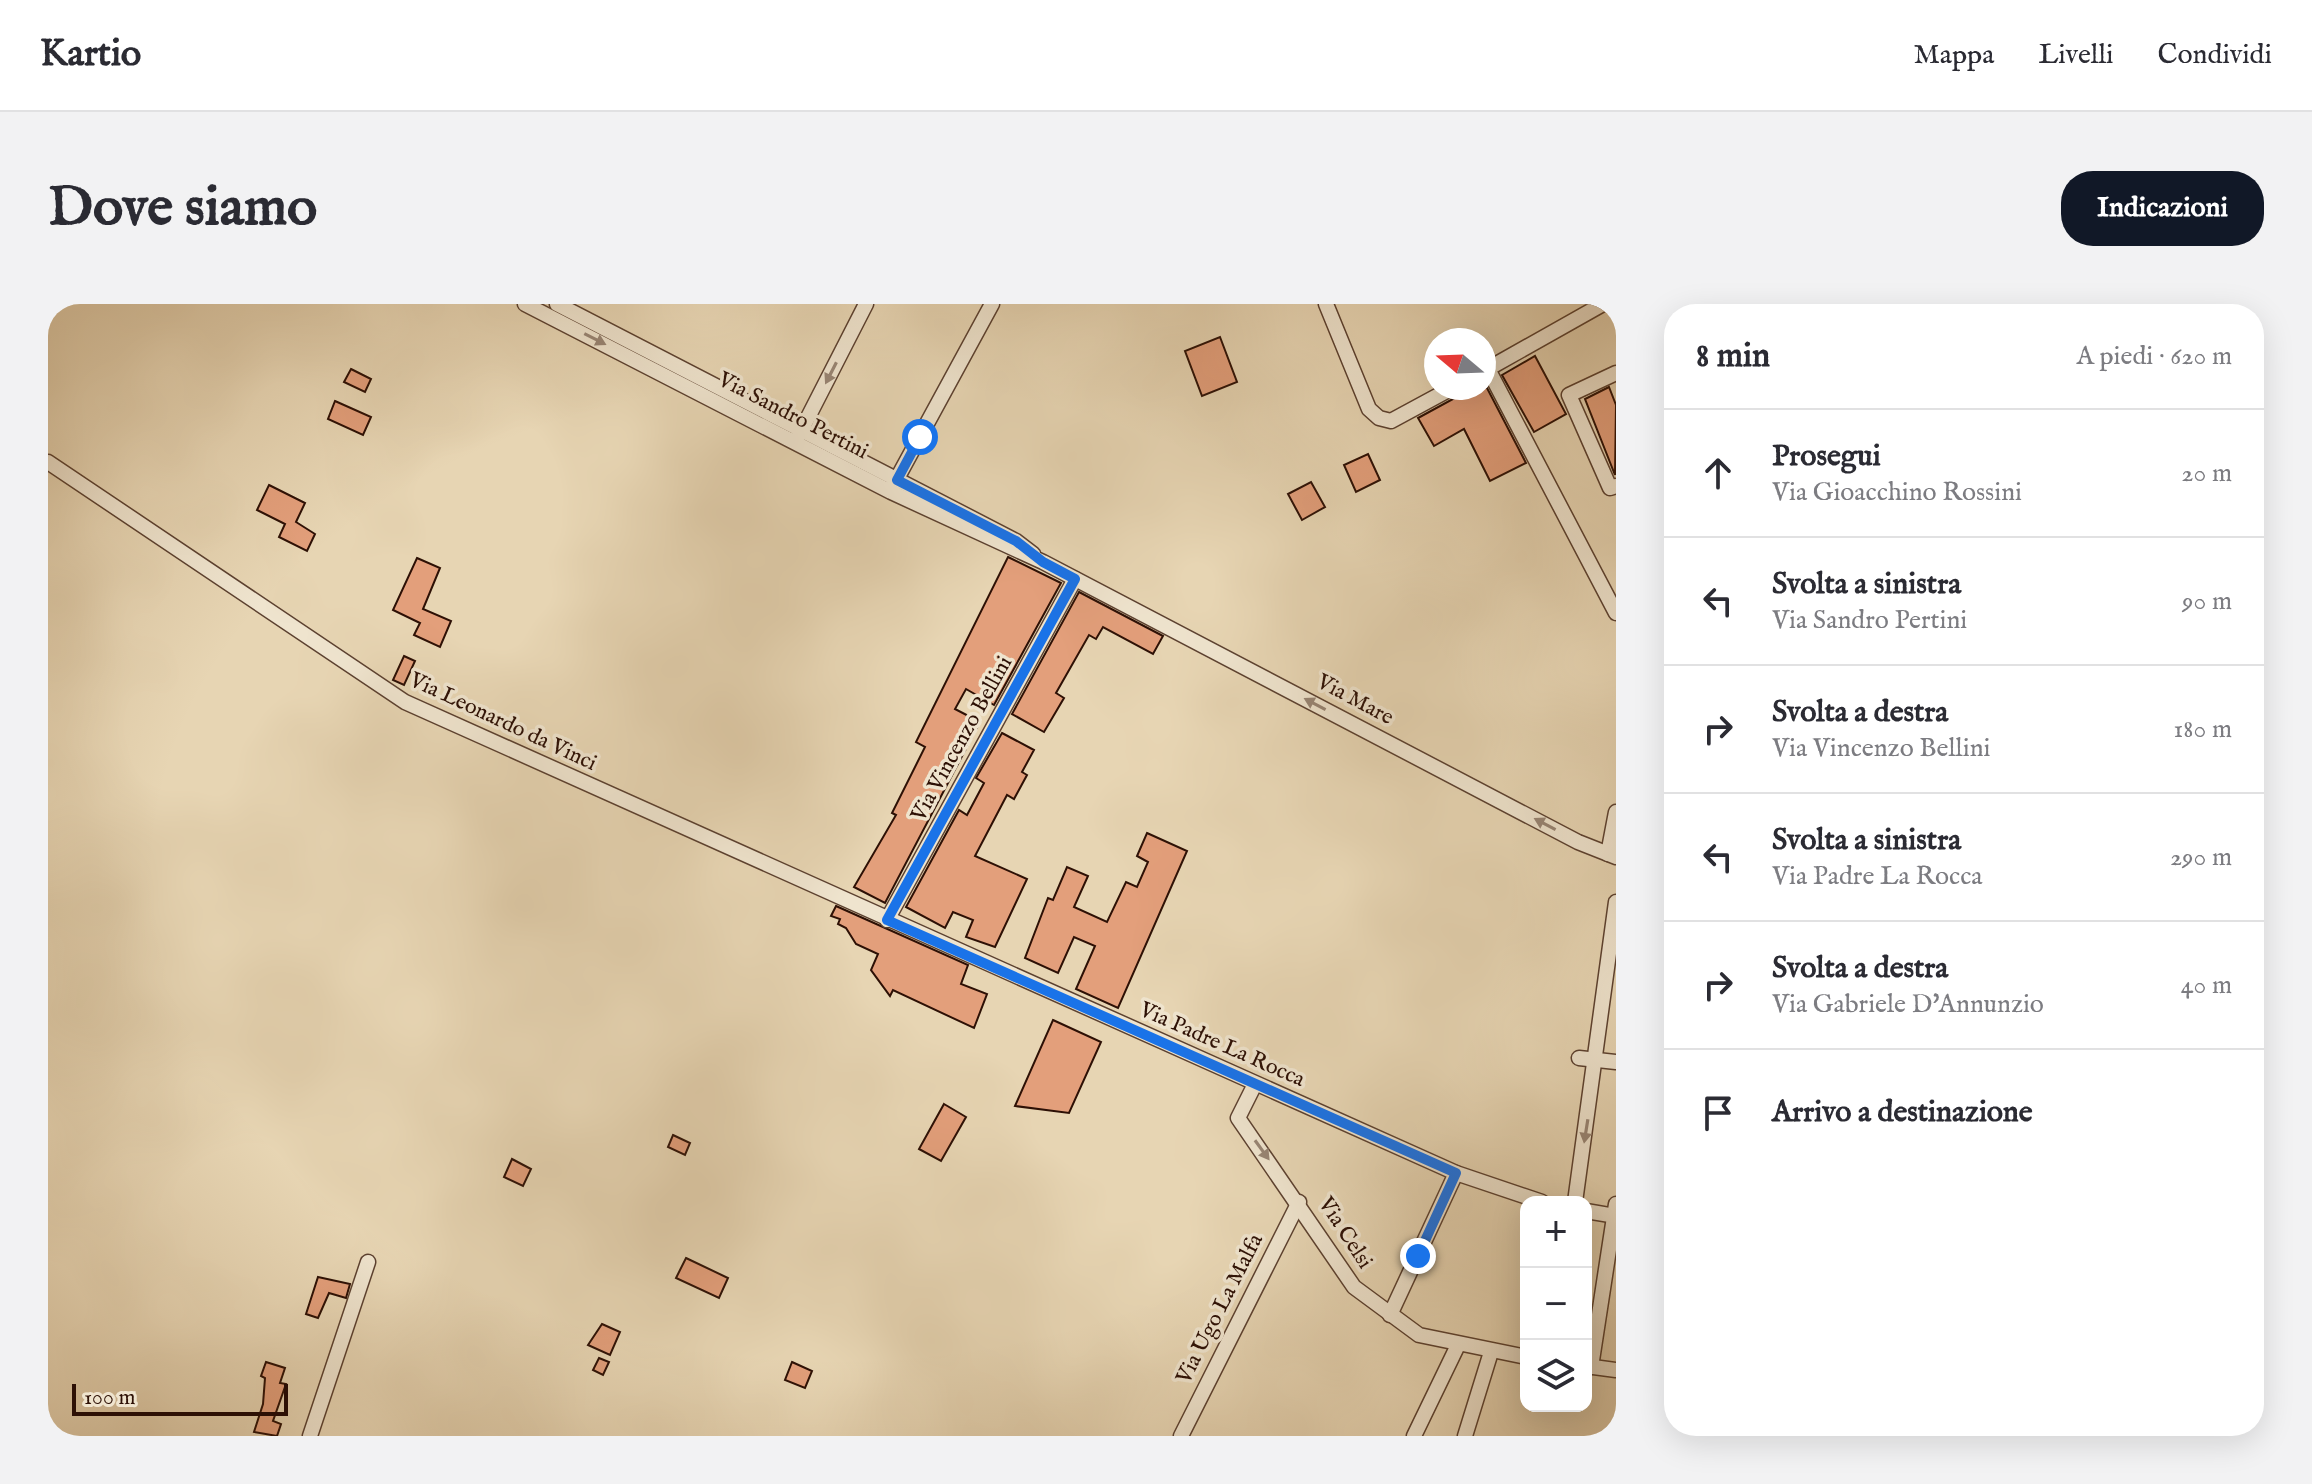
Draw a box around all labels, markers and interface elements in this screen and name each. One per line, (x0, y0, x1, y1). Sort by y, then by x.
text: Kartio (40, 31, 141, 79)
text: Mappa (1914, 38, 1994, 73)
text: Livelli (2038, 38, 2114, 73)
text: Condividi (2158, 38, 2272, 73)
button: Indicazioni (2061, 171, 2264, 246)
text: Dove siamo (48, 173, 317, 244)
north arrow (1424, 328, 1496, 400)
one-way arrow (583, 333, 606, 346)
text: 8 min (1696, 335, 1770, 378)
text: A piedi · 620 m (2076, 340, 2232, 373)
one-way arrow (825, 361, 838, 384)
street label: Via Sandro Pertini (712, 366, 873, 466)
route start (902, 419, 938, 455)
text: Prosegui (1772, 438, 1881, 476)
icon: ahead (1696, 451, 1740, 495)
text: 20 m (2181, 457, 2232, 490)
text: Via Gioacchino Rossini (1772, 476, 2022, 509)
text: Svolta a sinistra (1772, 566, 1961, 604)
icon: left (1696, 579, 1740, 623)
text: 90 m (2182, 585, 2232, 618)
text: Via Sandro Pertini (1772, 604, 1967, 637)
street label: Via Vincenzo Bellini (904, 651, 1019, 828)
street label: Via Leonardo da Vinci (404, 666, 601, 778)
street label: Via Mare (1311, 668, 1398, 732)
text: Svolta a destra (1772, 694, 1948, 732)
one-way arrow (1303, 698, 1326, 711)
icon: right (1696, 707, 1740, 751)
text: 180 m (2174, 713, 2232, 746)
text: Via Vincenzo Bellini (1772, 732, 1991, 765)
one-way arrow (1534, 818, 1556, 832)
text: Svolta a sinistra (1772, 822, 1961, 860)
icon: left (1696, 835, 1740, 879)
text: 290 m (2170, 841, 2232, 874)
text: Via Padre La Rocca (1772, 860, 1983, 893)
text: Svolta a destra (1772, 950, 1948, 988)
icon: right (1696, 963, 1740, 1007)
text: 40 m (2181, 969, 2232, 1002)
text: Via Gabriele D'Annunzio (1772, 988, 2044, 1021)
street label: Via Padre La Rocca (1134, 996, 1310, 1094)
icon: arrive (1696, 1091, 1740, 1135)
text: Arrivo a destinazione (1772, 1094, 2033, 1132)
one-way arrow (1579, 1118, 1592, 1143)
one-way arrow (1254, 1140, 1269, 1161)
street label: Via Celsi (1311, 1191, 1379, 1274)
map controls (1520, 1196, 1592, 1412)
button: + (1520, 1196, 1592, 1268)
street label: Via Ugo La Malfa (1170, 1229, 1270, 1390)
route end (1400, 1238, 1436, 1274)
button: − (1520, 1268, 1592, 1340)
button: layers (1520, 1340, 1592, 1412)
scale bar (72, 1380, 288, 1416)
text: 100 m (84, 1384, 136, 1412)

